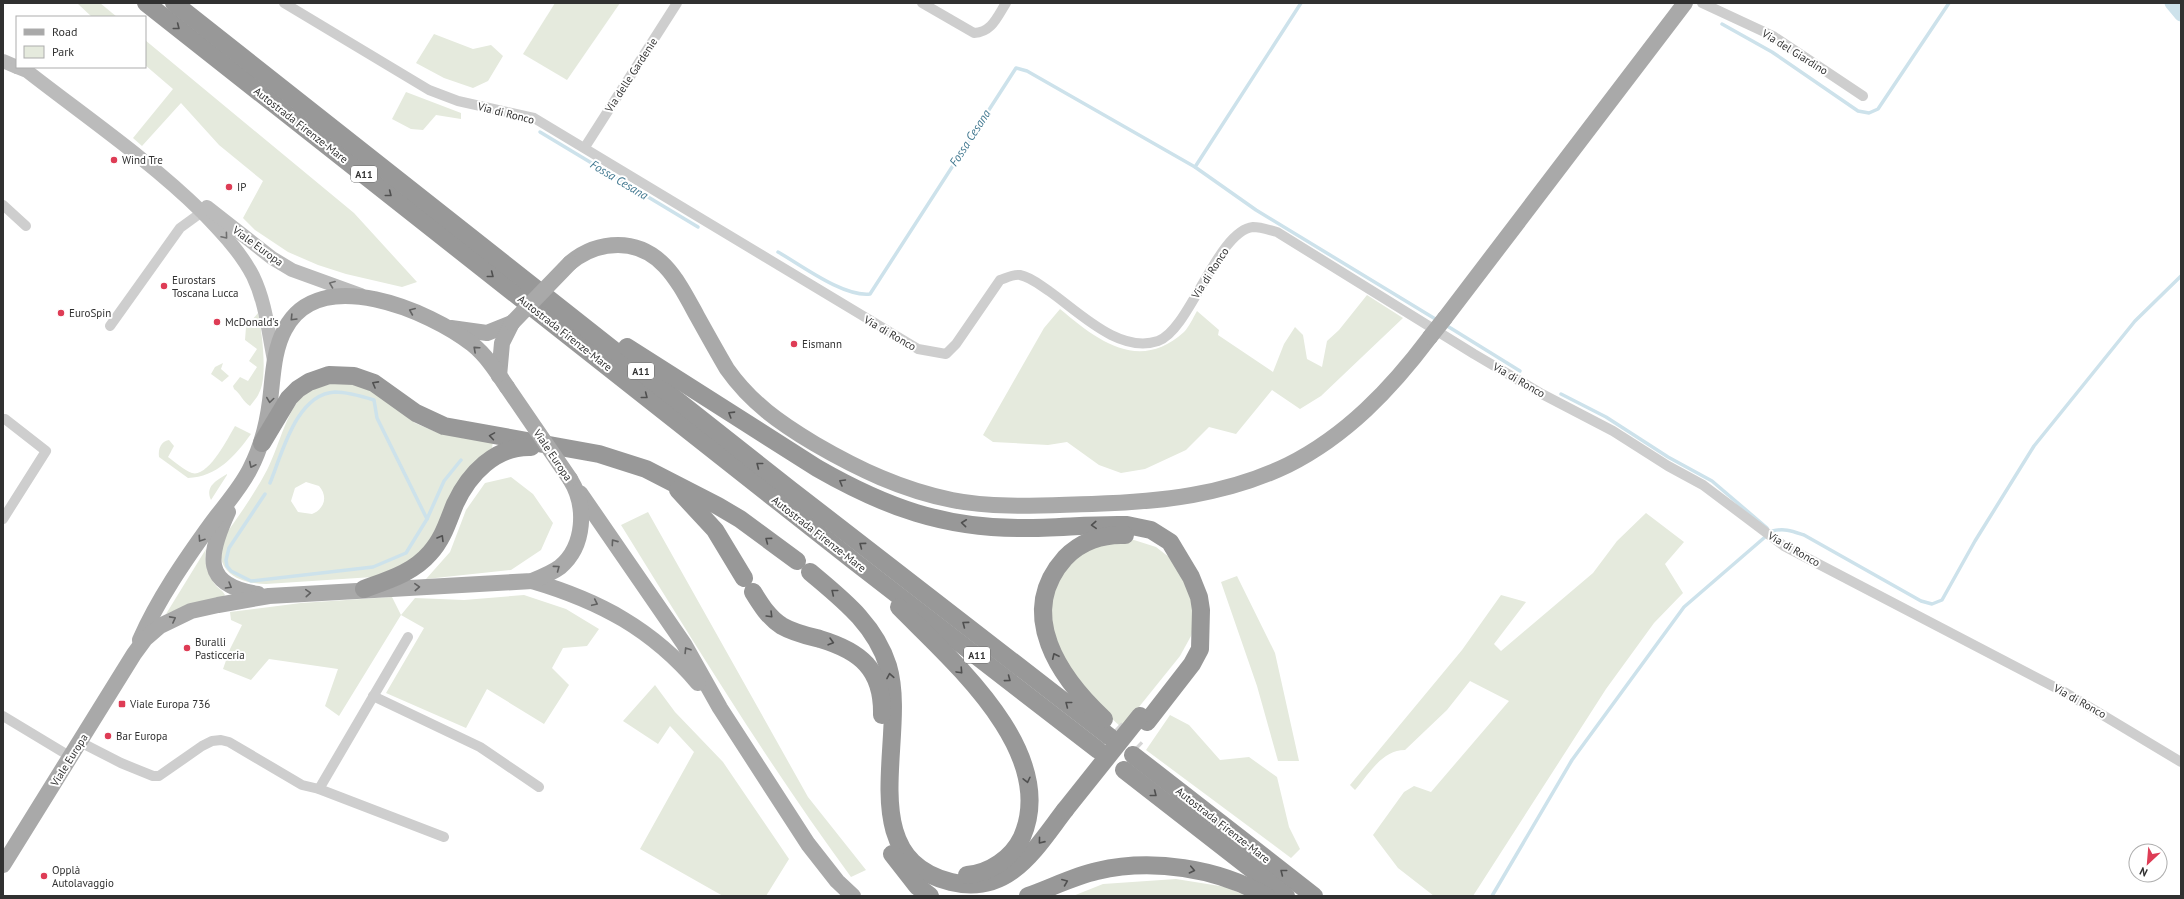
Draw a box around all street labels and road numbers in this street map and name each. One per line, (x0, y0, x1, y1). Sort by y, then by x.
street label: Via del Giardino (1759, 26, 1831, 78)
street label: Via delle Gardenie (601, 35, 661, 116)
street label: Autostrada Firenze-Mare (251, 84, 351, 166)
street label: Via di Ronco (475, 99, 536, 127)
road number: A11 (351, 166, 377, 182)
street label: Viale Europa (229, 222, 286, 269)
street label: Via di Ronco (1188, 245, 1232, 302)
street label: Autostrada Firenze-Mare (515, 292, 615, 374)
street label: Via di Ronco (861, 312, 919, 354)
street label: Via di Ronco (1490, 359, 1548, 401)
road number: A11 (628, 363, 654, 379)
street label: Viale Europa (530, 426, 575, 483)
street label: Autostrada Firenze-Mare (769, 493, 869, 575)
street label: Via di Ronco (1765, 528, 1823, 570)
road number: A11 (964, 647, 990, 663)
street label: Via di Ronco (2050, 680, 2109, 721)
street label: Viale Europa (47, 731, 91, 790)
street label: Autostrada Firenze-Mare (1173, 784, 1273, 866)

